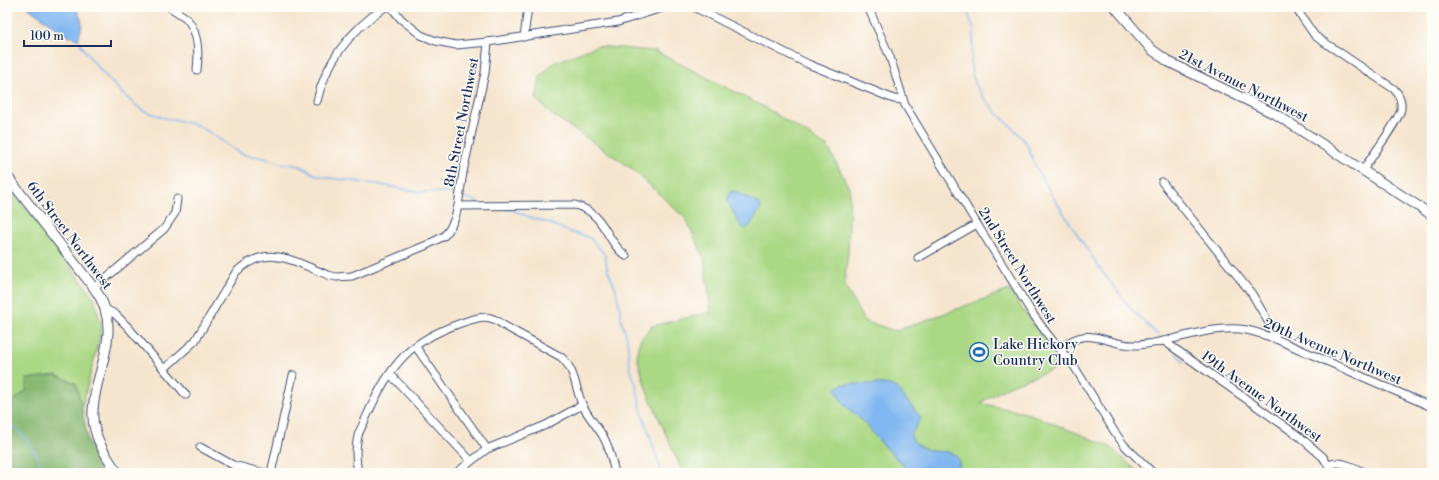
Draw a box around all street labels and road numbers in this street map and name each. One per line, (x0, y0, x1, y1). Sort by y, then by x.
street label: 21st Avenue Northwest (1176, 45, 1311, 126)
street label: 8th Street Northwest (441, 56, 483, 189)
street label: 6th Street Northwest (22, 178, 116, 294)
street label: 2nd Street Northwest (974, 204, 1060, 327)
street label: 20th Avenue Northwest (1261, 315, 1404, 389)
street label: 19th Avenue Northwest (1197, 347, 1325, 447)

